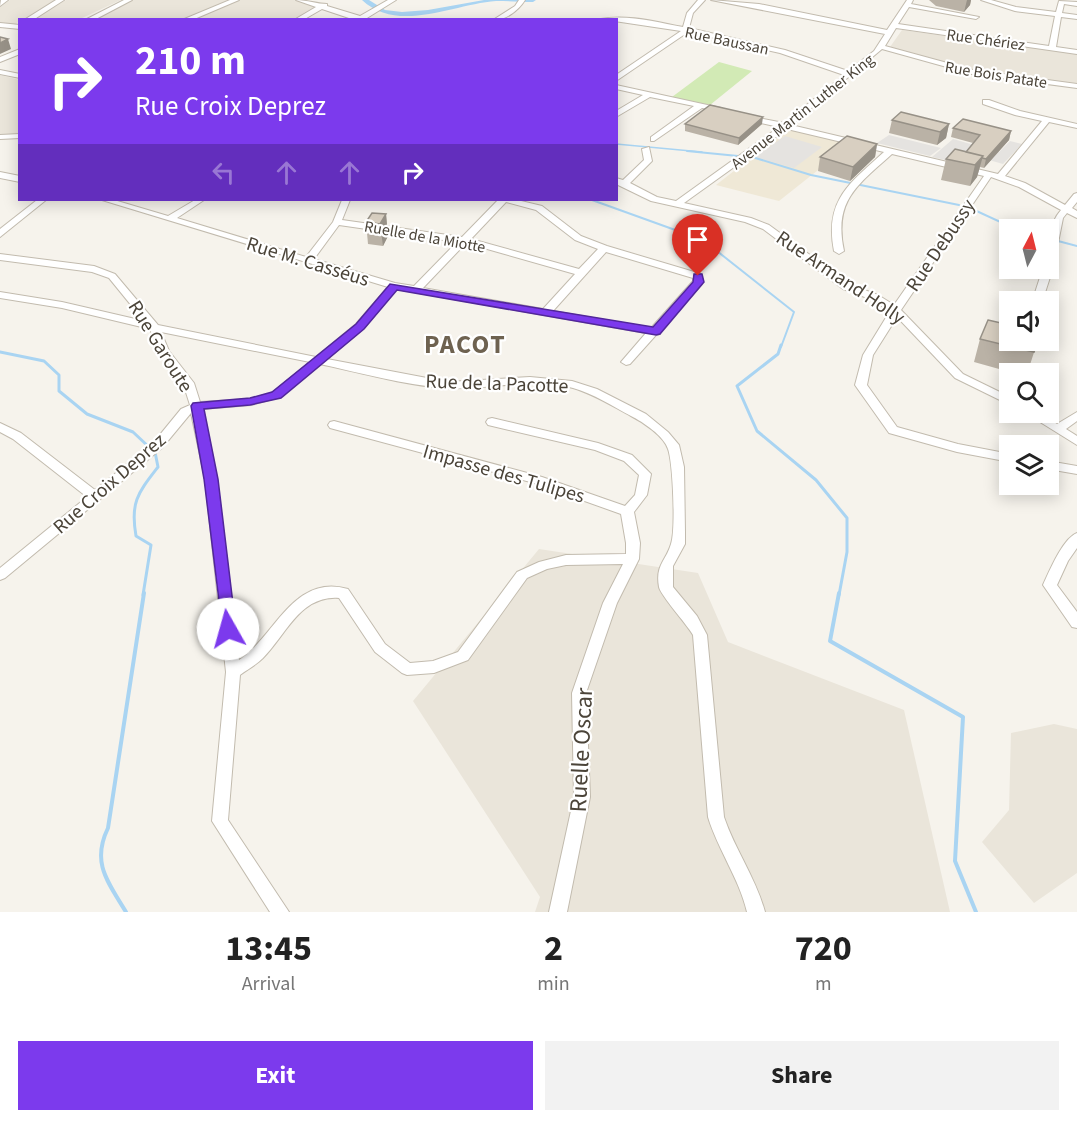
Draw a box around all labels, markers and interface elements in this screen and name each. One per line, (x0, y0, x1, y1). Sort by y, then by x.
street label: Rue Baussan (683, 21, 771, 61)
street label: Rue Chériez (945, 24, 1027, 56)
text: 210 m (135, 31, 246, 91)
icon: right (36, 42, 114, 120)
street label: Avenue Martin Luther King (726, 49, 879, 175)
street label: Rue Bois Patate (943, 56, 1049, 94)
text: Rue Croix Deprez (135, 87, 326, 126)
icon: left (207, 156, 240, 189)
icon: ahead (270, 156, 303, 189)
icon: ahead (333, 156, 366, 189)
icon: right (396, 156, 429, 189)
street label: Rue Debussy (899, 193, 983, 298)
pin (672, 214, 723, 276)
street label: Ruelle de la Miotte (363, 216, 487, 258)
north arrow (999, 219, 1059, 279)
map controls (999, 219, 1059, 495)
icon: arrive (681, 223, 714, 256)
street label: Rue Armand Holly (770, 224, 911, 332)
street label: Rue M. Casséus (243, 230, 373, 294)
button: sound (999, 291, 1059, 351)
street label: Rue Garoute (121, 295, 199, 398)
district label: PACOT (424, 326, 506, 363)
button: search (999, 363, 1059, 423)
street label: Rue de la Pacotte (425, 368, 569, 400)
street label: Rue Croix Deprez (47, 427, 172, 541)
button: layers (999, 435, 1059, 495)
street label: Impasse des Tulipes (420, 437, 588, 510)
position arrow (196, 597, 260, 661)
street label: Ruelle Oscar (561, 686, 602, 813)
text: 13:45 (225, 923, 312, 974)
text: 2 (544, 923, 563, 974)
text: 720 (795, 923, 852, 974)
text: Arrival (242, 970, 295, 998)
text: min (537, 970, 570, 998)
text: m (815, 970, 832, 998)
button: Exit (18, 1041, 533, 1110)
button: Share (545, 1041, 1059, 1110)

